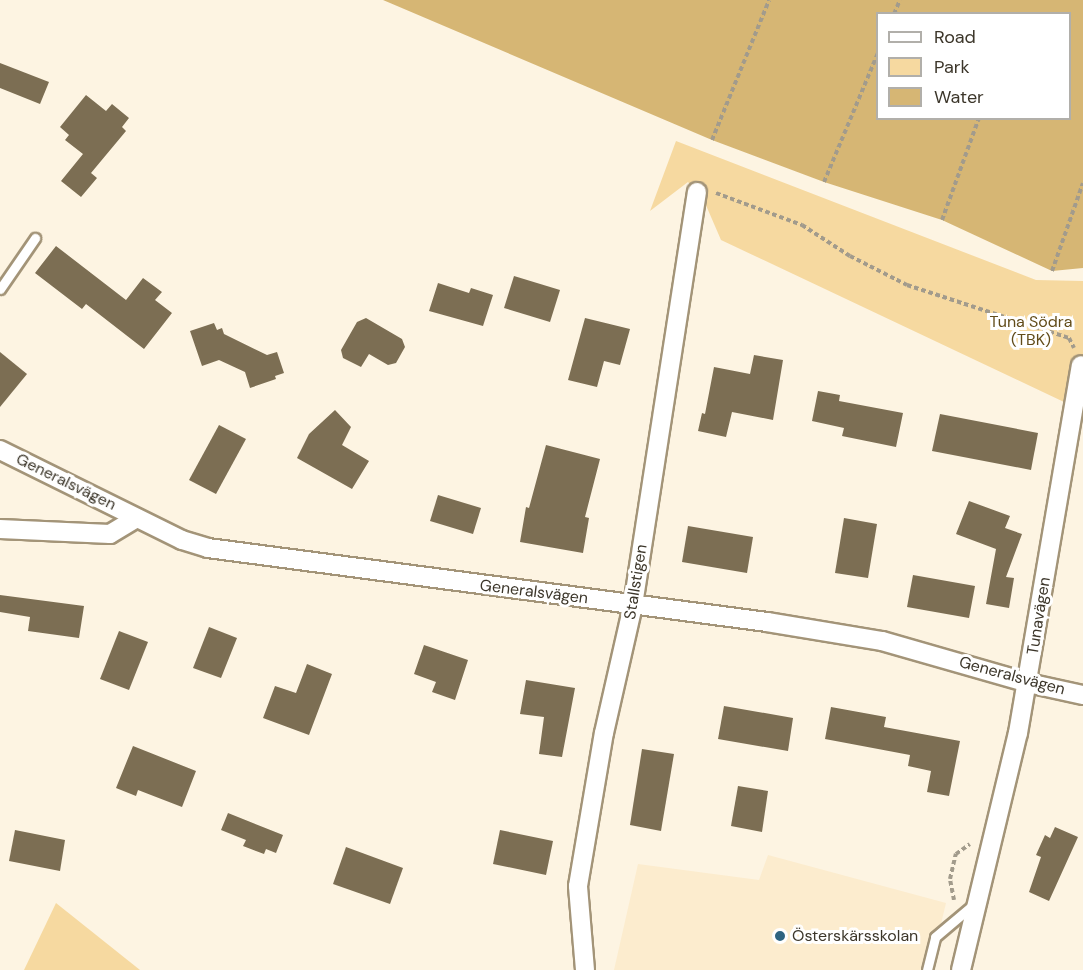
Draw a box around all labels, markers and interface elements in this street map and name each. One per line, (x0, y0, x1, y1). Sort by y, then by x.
legend (876, 12, 1071, 120)
text: Road (934, 25, 976, 49)
text: Park (934, 55, 970, 79)
text: Water (934, 85, 984, 109)
park label: Tuna Södra (TBK) (990, 312, 1072, 350)
street label: Generalsvägen (13, 450, 119, 514)
street label: Stallstigen (621, 543, 651, 621)
street label: Generalsvägen (479, 576, 589, 608)
street label: Tunavägen (1023, 576, 1055, 656)
street label: Generalsvägen (957, 653, 1067, 699)
place label: Österskärsskolan (792, 926, 918, 946)
marker: Österskärsskolan (773, 929, 787, 943)

